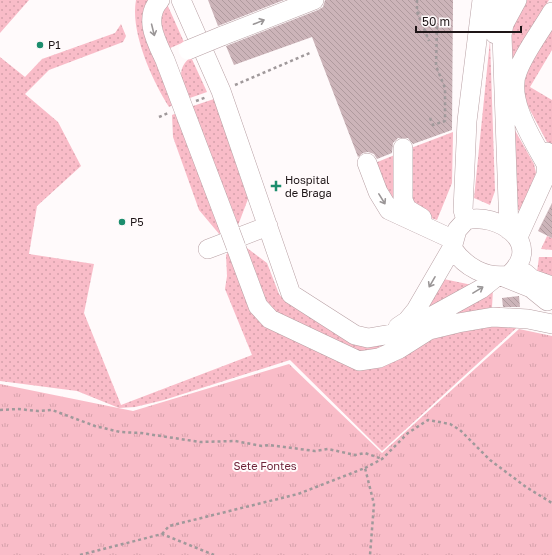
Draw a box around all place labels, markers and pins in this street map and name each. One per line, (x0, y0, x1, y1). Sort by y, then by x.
place label: P1 (48, 38, 61, 51)
marker: P1 (35, 40, 45, 50)
place label: Hospital de Braga (285, 173, 332, 199)
marker: Hospital de Braga (270, 180, 282, 192)
place label: P5 (130, 215, 144, 228)
marker: P5 (117, 217, 127, 227)

